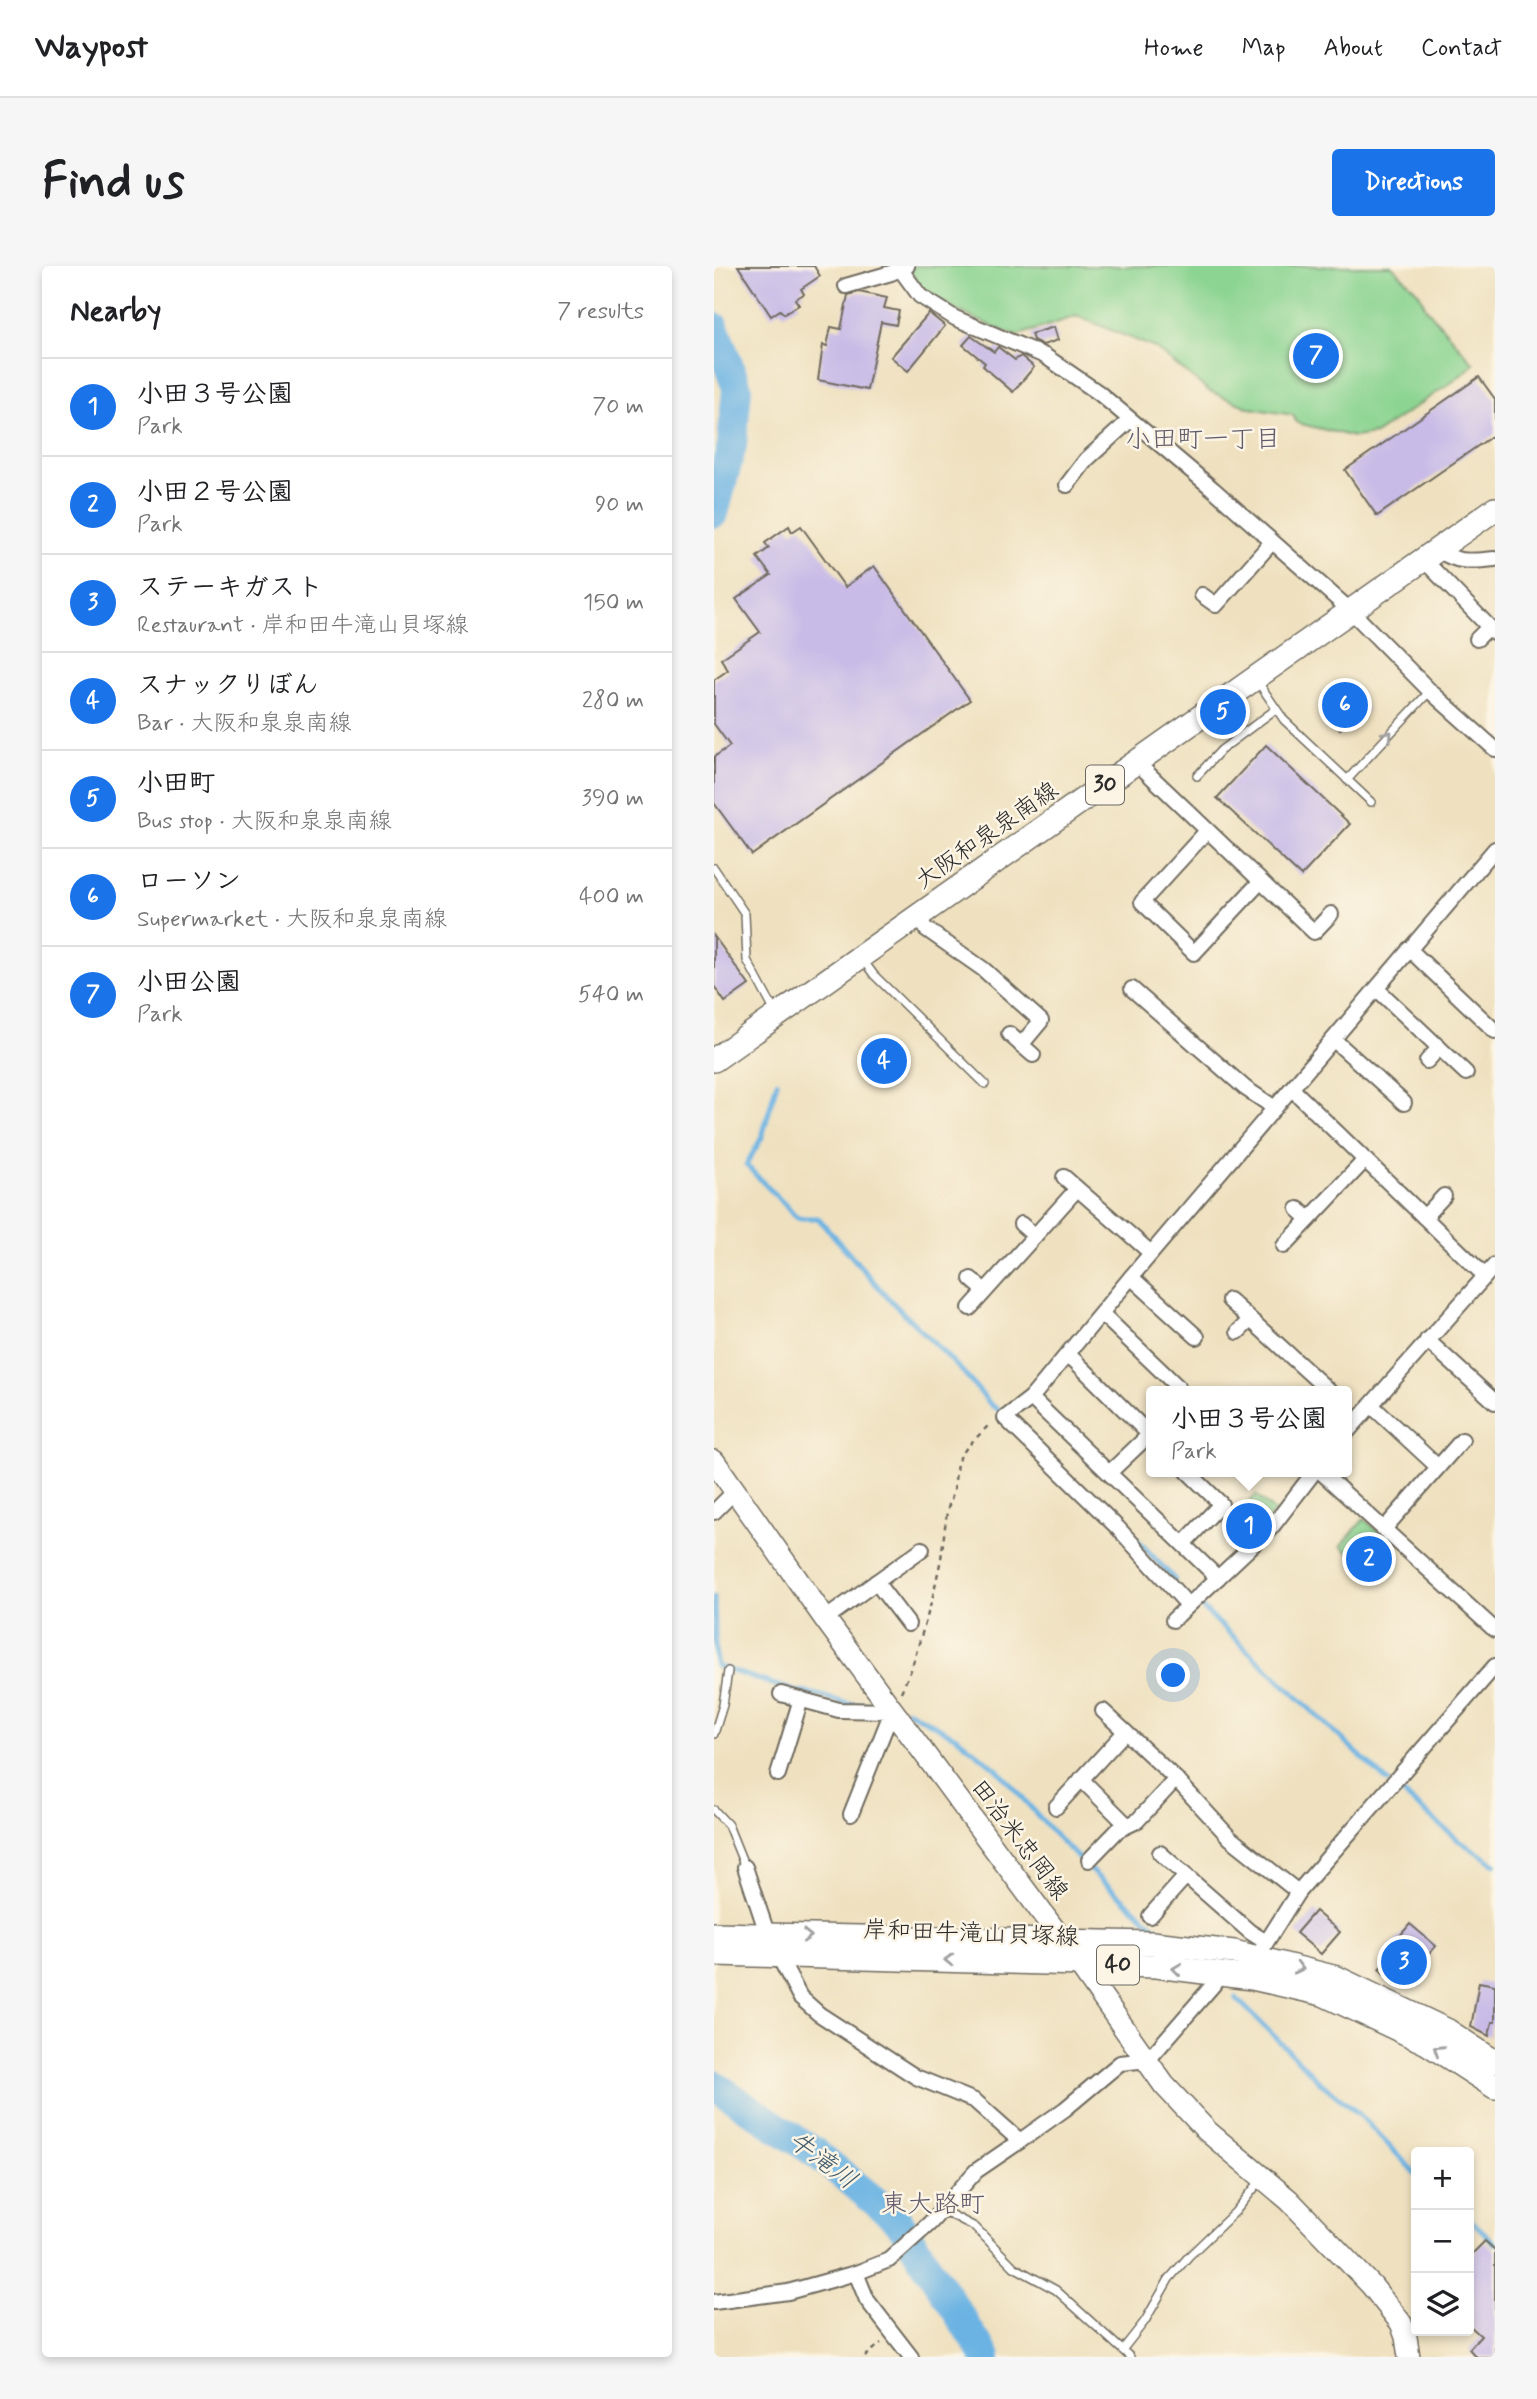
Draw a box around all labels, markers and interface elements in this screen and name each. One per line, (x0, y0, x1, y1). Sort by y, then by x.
text: Waypost (35, 26, 148, 70)
text: Home (1144, 33, 1204, 64)
text: Map (1242, 33, 1286, 64)
text: About (1324, 33, 1383, 64)
text: Contact (1421, 33, 1502, 64)
button: Directions (1332, 149, 1495, 216)
text: Find us (42, 150, 185, 215)
text: Nearby (70, 292, 161, 331)
text: 7 results (557, 297, 644, 327)
pin: 7 (1293, 330, 1339, 382)
text: 小田３号公園 (137, 378, 293, 412)
text: 1 (88, 392, 98, 422)
text: 70 m (592, 392, 644, 422)
text: Park (137, 412, 183, 442)
district label: 小田町一丁目 (1125, 423, 1281, 457)
text: 小田２号公園 (137, 476, 293, 510)
text: 2 (87, 490, 99, 520)
text: 90 m (595, 490, 644, 520)
text: Park (137, 510, 183, 540)
text: ステーキガスト (137, 571, 323, 605)
text: 3 (88, 588, 98, 618)
text: 150 m (583, 588, 644, 618)
text: Restaurant · 岸和田牛滝山貝塚線 (137, 611, 469, 641)
text: スナックりぼん (137, 669, 318, 703)
pin: 6 (1322, 679, 1368, 731)
text: 4 (86, 686, 100, 716)
text: 280 m (582, 686, 644, 716)
pin: 5 (1200, 686, 1246, 738)
text: Bar · 大阪和泉泉南線 (137, 709, 352, 739)
one-way arrow (1380, 730, 1393, 743)
road number: 30 (1086, 765, 1124, 804)
text: 小田町 (137, 767, 215, 801)
street label: 大阪和泉泉南線 (909, 775, 1065, 897)
text: 5 (86, 784, 100, 814)
text: 390 m (582, 784, 644, 814)
text: Bus stop · 大阪和泉泉南線 (137, 807, 392, 837)
text: ローソン (137, 865, 241, 899)
text: 6 (87, 882, 99, 912)
text: 400 m (579, 882, 644, 912)
text: Supermarket · 大阪和泉泉南線 (137, 905, 447, 935)
text: 小田公園 (137, 966, 241, 1000)
text: 7 (86, 980, 100, 1010)
text: 540 m (578, 980, 644, 1010)
text: Park (137, 1000, 183, 1030)
pin: 4 (861, 1035, 907, 1087)
popup (1146, 1386, 1352, 1477)
text: 小田３号公園 (1171, 1403, 1327, 1437)
text: Park (1171, 1437, 1217, 1467)
pin: 1 (1226, 1500, 1272, 1552)
pin: 2 (1346, 1533, 1392, 1585)
your location (1156, 1658, 1190, 1692)
street label: 田治米忠岡線 (963, 1773, 1075, 1907)
street label: 岸和田牛滝山貝塚線 (863, 1915, 1079, 1953)
one-way arrow (802, 1928, 812, 1944)
pin: 3 (1381, 1936, 1427, 1988)
road number: 40 (1097, 1946, 1139, 1984)
one-way arrow (944, 1953, 955, 1968)
one-way arrow (1293, 1960, 1305, 1974)
one-way arrow (1171, 1961, 1182, 1976)
one-way arrow (1432, 2045, 1445, 2058)
water label: 牛滝川 (781, 2124, 863, 2198)
map controls (1411, 2147, 1474, 2336)
button: + (1411, 2147, 1474, 2210)
district label: 東大路町 (881, 2188, 985, 2222)
button: − (1411, 2210, 1474, 2273)
button: layers (1411, 2273, 1474, 2336)

